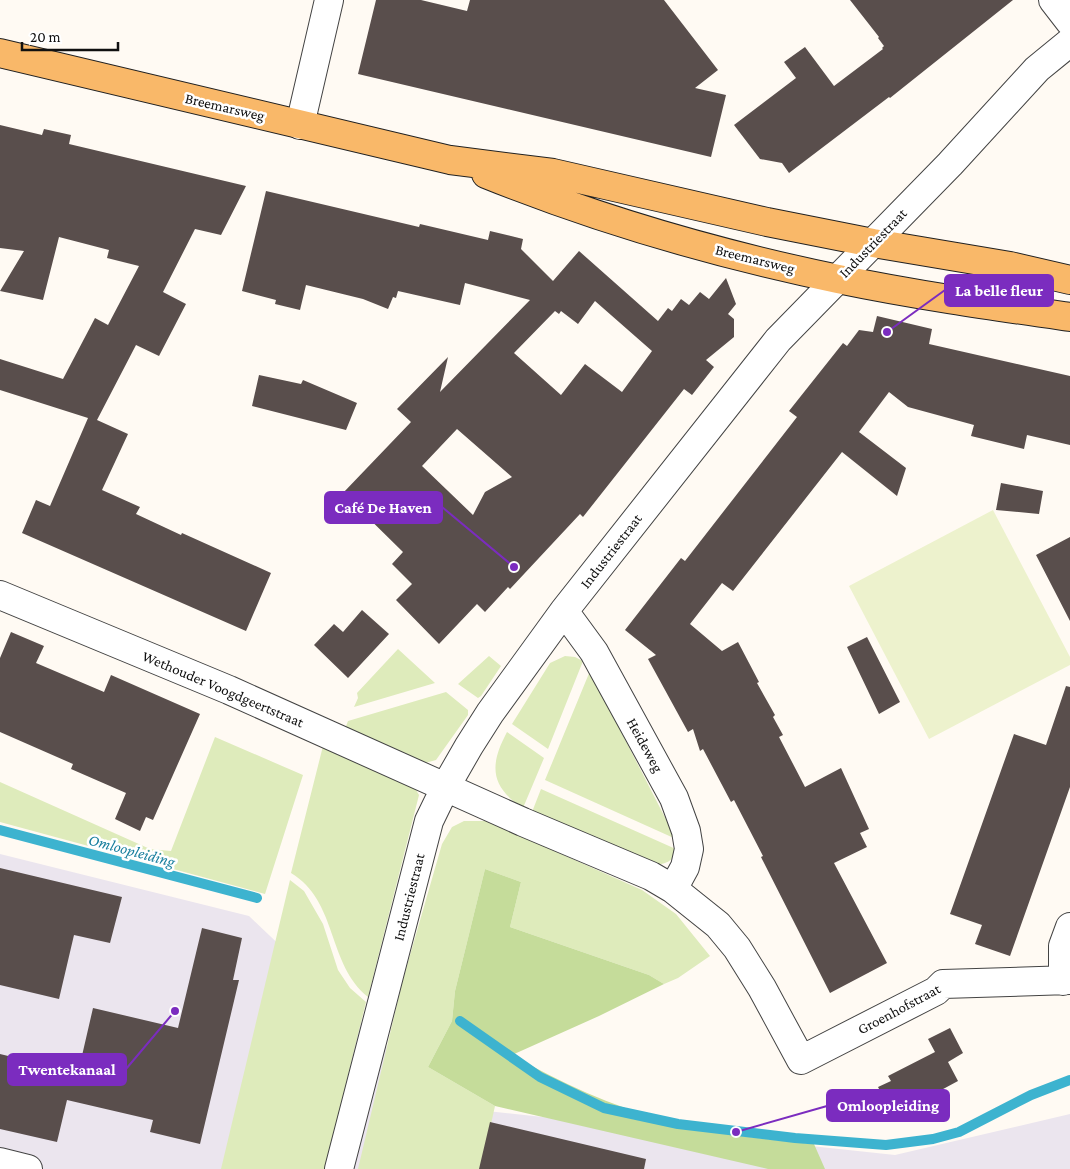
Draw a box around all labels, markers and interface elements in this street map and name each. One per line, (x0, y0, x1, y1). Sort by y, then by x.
scale bar (22, 20, 119, 52)
text: 20 m (30, 29, 61, 45)
street label: Breemarsweg (183, 90, 266, 125)
street label: Industriestraat (836, 204, 911, 281)
street label: Breemarsweg (713, 241, 796, 278)
callout: La belle fleur (945, 275, 1053, 306)
text: La belle fleur (955, 282, 1044, 299)
callout: Café De Haven (325, 492, 442, 523)
text: Café De Haven (334, 499, 432, 516)
street label: Industriestraat (577, 510, 646, 591)
street label: Wethouder Voogdgeertstraat (139, 648, 307, 732)
street label: Heideweg (623, 715, 666, 775)
water label: Omloopleiding (86, 831, 178, 871)
street label: Industriestraat (390, 850, 428, 943)
street label: Groenhofstraat (855, 980, 944, 1037)
callout: Twentekanaal (8, 1054, 126, 1085)
text: Twentekanaal (18, 1061, 116, 1078)
callout: Omloopleiding (827, 1090, 949, 1121)
text: Omloopleiding (837, 1097, 939, 1114)

